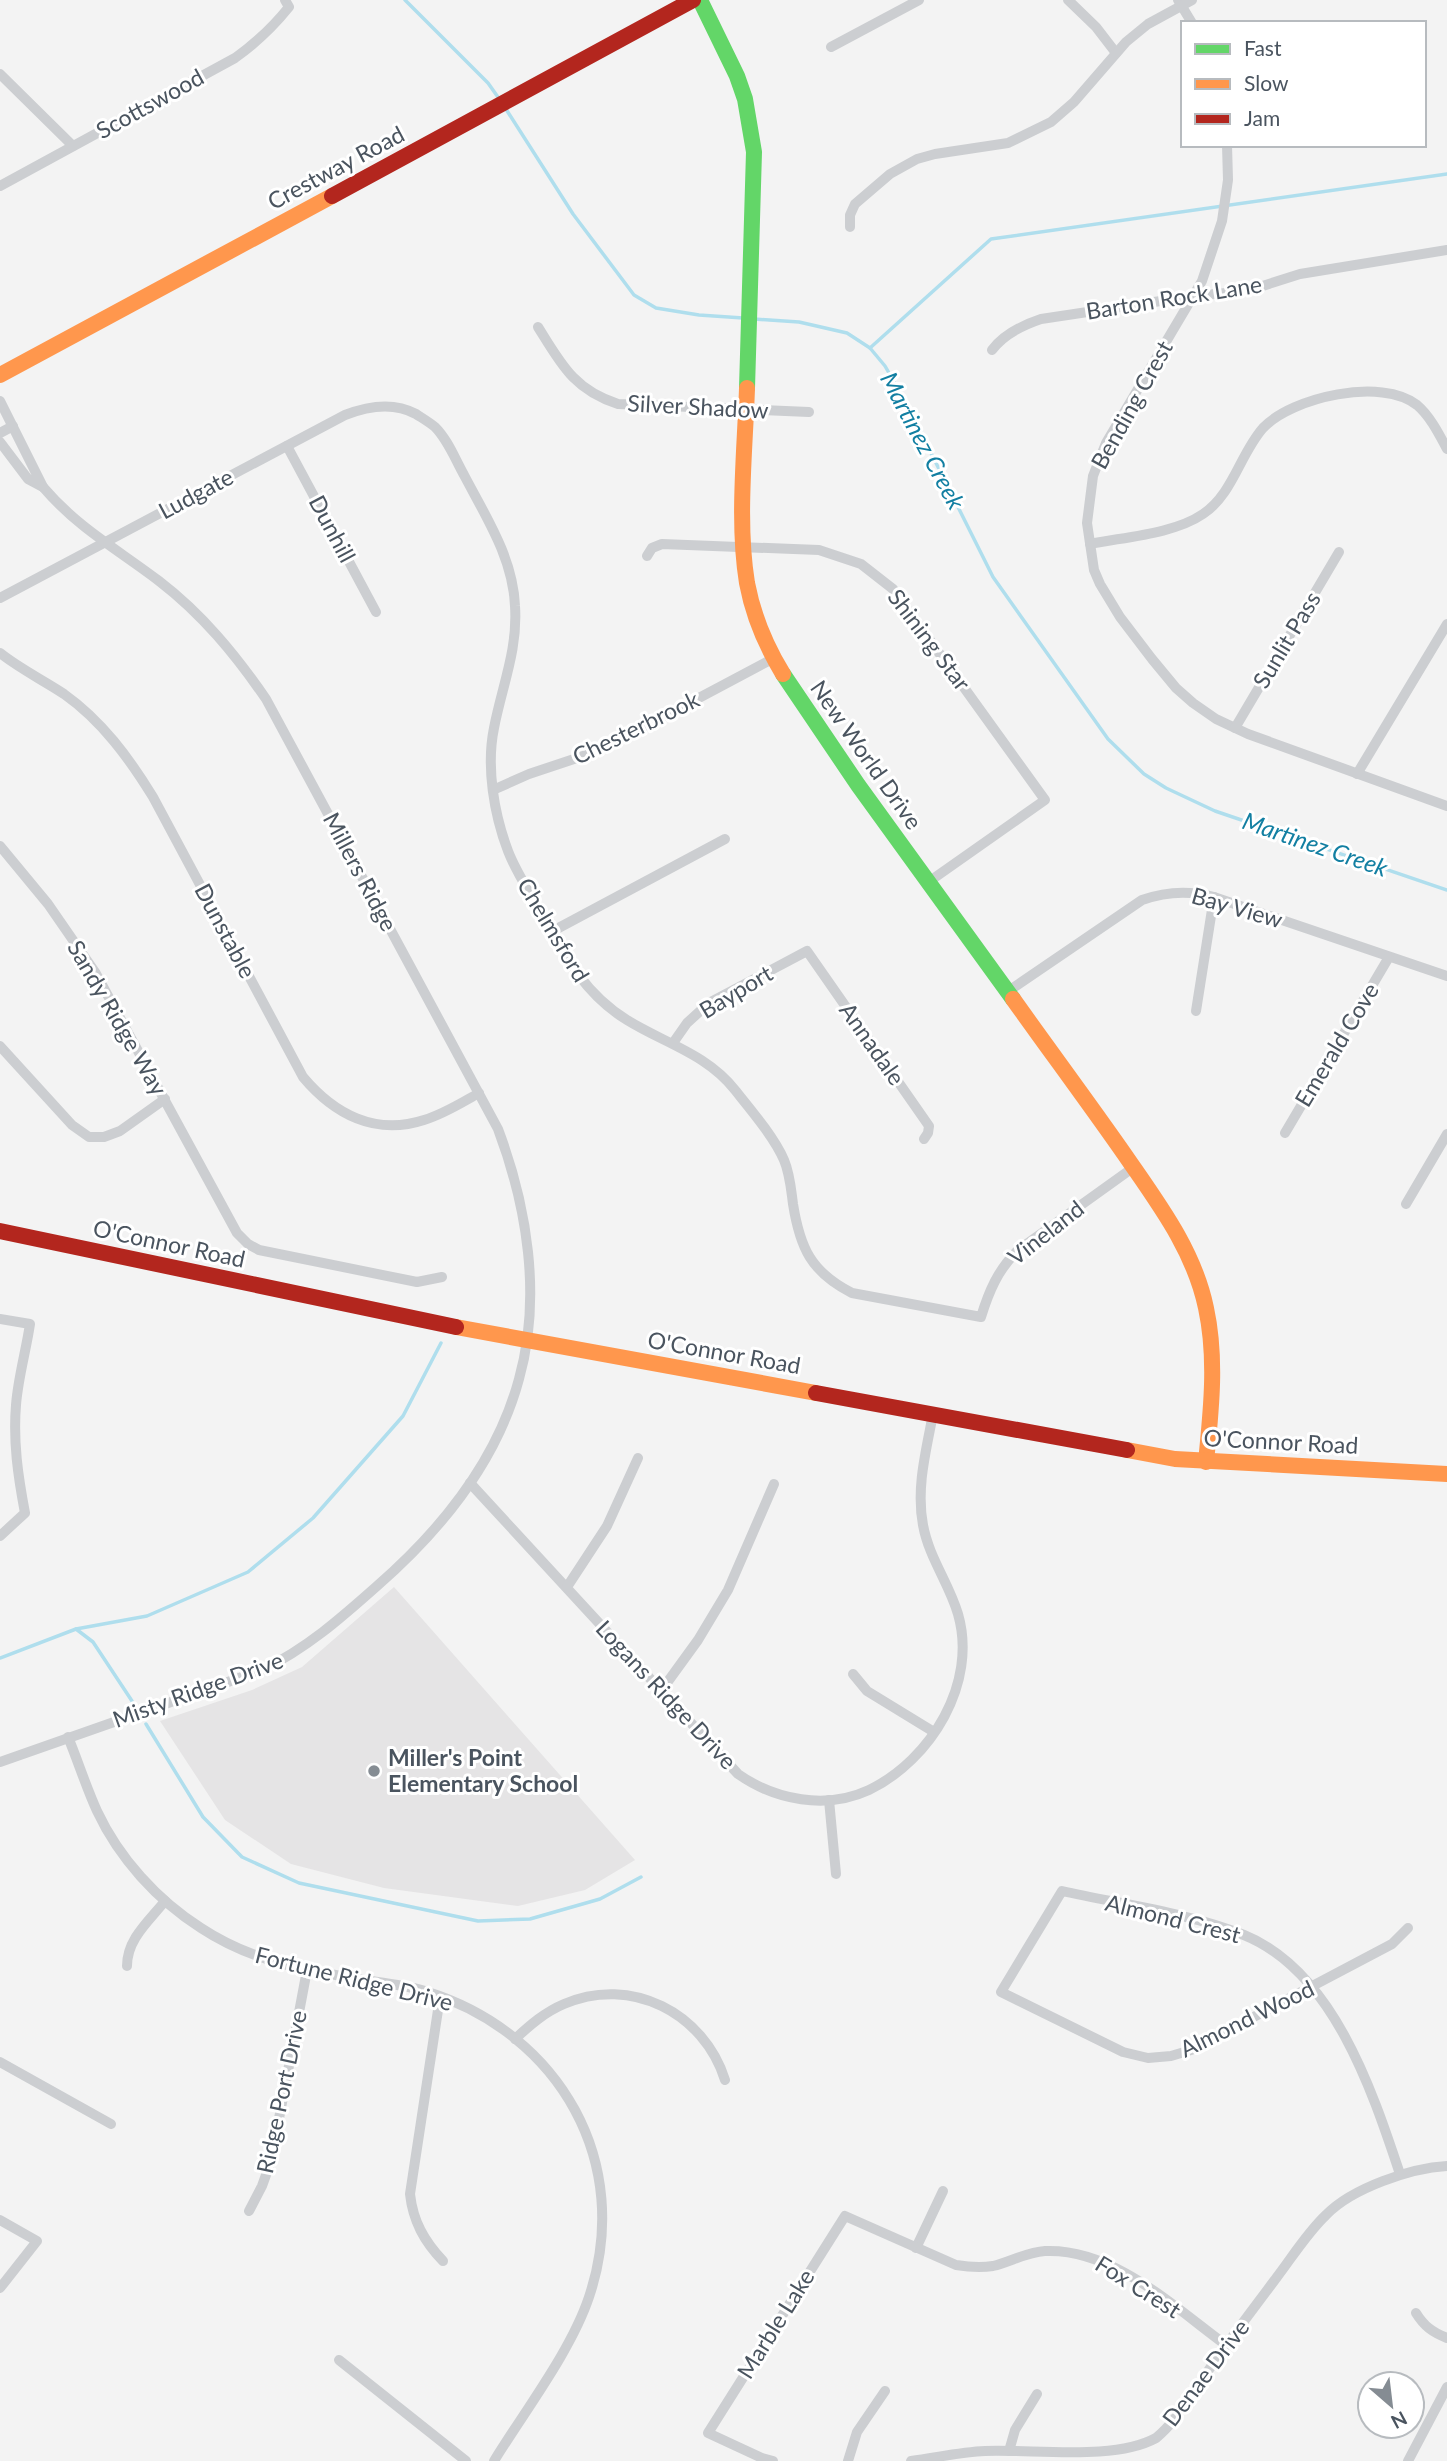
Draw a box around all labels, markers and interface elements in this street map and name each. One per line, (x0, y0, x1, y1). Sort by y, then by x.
legend (1181, 21, 1426, 147)
text: Fast (1244, 35, 1282, 60)
street label: Scottswood (91, 62, 208, 144)
text: Slow (1244, 70, 1289, 95)
text: Jam (1244, 105, 1280, 130)
street label: Crestway Road (262, 119, 409, 215)
street label: Barton Rock Lane (1084, 269, 1264, 325)
street label: Bending Crest (1084, 335, 1178, 474)
water label: Martinez Creek (875, 367, 972, 515)
street label: Silver Shadow (627, 388, 769, 424)
street label: Ludgate (153, 462, 238, 524)
street label: Dunhill (304, 490, 362, 567)
street label: Shining Star (883, 583, 977, 696)
street label: Sunlit Pass (1246, 586, 1326, 693)
street label: New World Drive (805, 675, 929, 834)
street label: Chesterbrook (568, 684, 704, 770)
water label: Martinez Creek (1239, 805, 1392, 882)
street label: Millers Ridge (318, 807, 404, 936)
street label: Chelmsford (512, 872, 596, 986)
street label: Dunstable (189, 878, 262, 983)
street label: Bay View (1189, 881, 1286, 933)
street label: Sandy Ridge Way (62, 935, 174, 1100)
street label: Bayport (694, 958, 778, 1024)
street label: Emerald Cove (1288, 978, 1384, 1111)
street label: Annadale (834, 997, 911, 1090)
street label: Vineland (1002, 1194, 1089, 1271)
street label: O'Connor Road (91, 1213, 248, 1273)
street label: O'Connor Road (646, 1325, 803, 1379)
street label: O'Connor Road (1203, 1423, 1359, 1459)
street label: Logans Ridge Drive (591, 1614, 743, 1775)
street label: Misty Ridge Drive (109, 1645, 287, 1733)
place label: Miller's Point Elementary School (388, 1743, 578, 1797)
marker: Miller's Point Elementary School (366, 1763, 382, 1779)
street label: Almond Crest (1103, 1888, 1244, 1948)
street label: Fortune Ridge Drive (253, 1940, 456, 2016)
street label: Almond Wood (1175, 1974, 1318, 2063)
street label: Ridge Port Drive (250, 2008, 312, 2176)
street label: Fox Crest (1091, 2249, 1187, 2324)
street label: Marble Lake (731, 2264, 820, 2383)
street label: Denae Drive (1156, 2313, 1254, 2431)
north arrow (1356, 2370, 1426, 2440)
text: N (1387, 2407, 1411, 2434)

